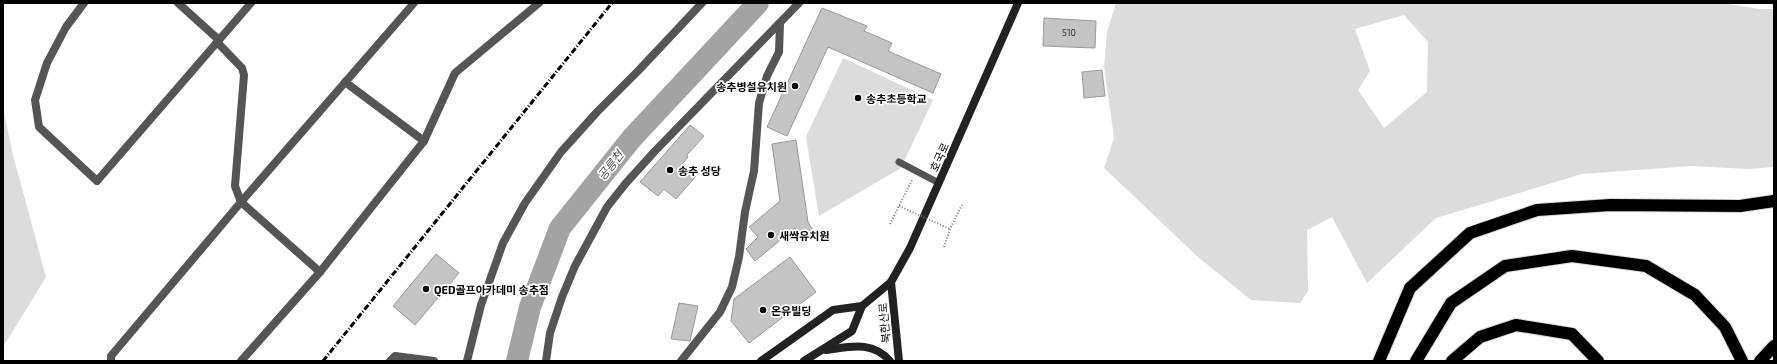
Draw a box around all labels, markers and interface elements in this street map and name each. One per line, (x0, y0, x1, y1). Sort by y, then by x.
house number: 510 (1062, 27, 1076, 38)
place label: 송추병설유치원 (716, 80, 787, 93)
marker: 송추병설유치원 (790, 81, 800, 91)
place label: 송추초등학교 (866, 92, 927, 105)
marker: 송추초등학교 (853, 93, 863, 103)
street label: 호국로 (927, 140, 951, 174)
water label: 공릉천 (594, 146, 627, 182)
place label: 송추 성당 (678, 164, 721, 177)
marker: 송추 성당 (665, 165, 675, 175)
place label: 새싹유치원 (779, 229, 830, 242)
marker: 새싹유치원 (766, 230, 776, 240)
place label: QED골프아카데미 송추점 (434, 283, 549, 297)
marker: QED골프아카데미 송추점 (421, 284, 431, 294)
street label: 북한산로 (876, 302, 892, 344)
place label: 온유빌딩 (771, 304, 811, 317)
marker: 온유빌딩 (758, 305, 768, 315)

